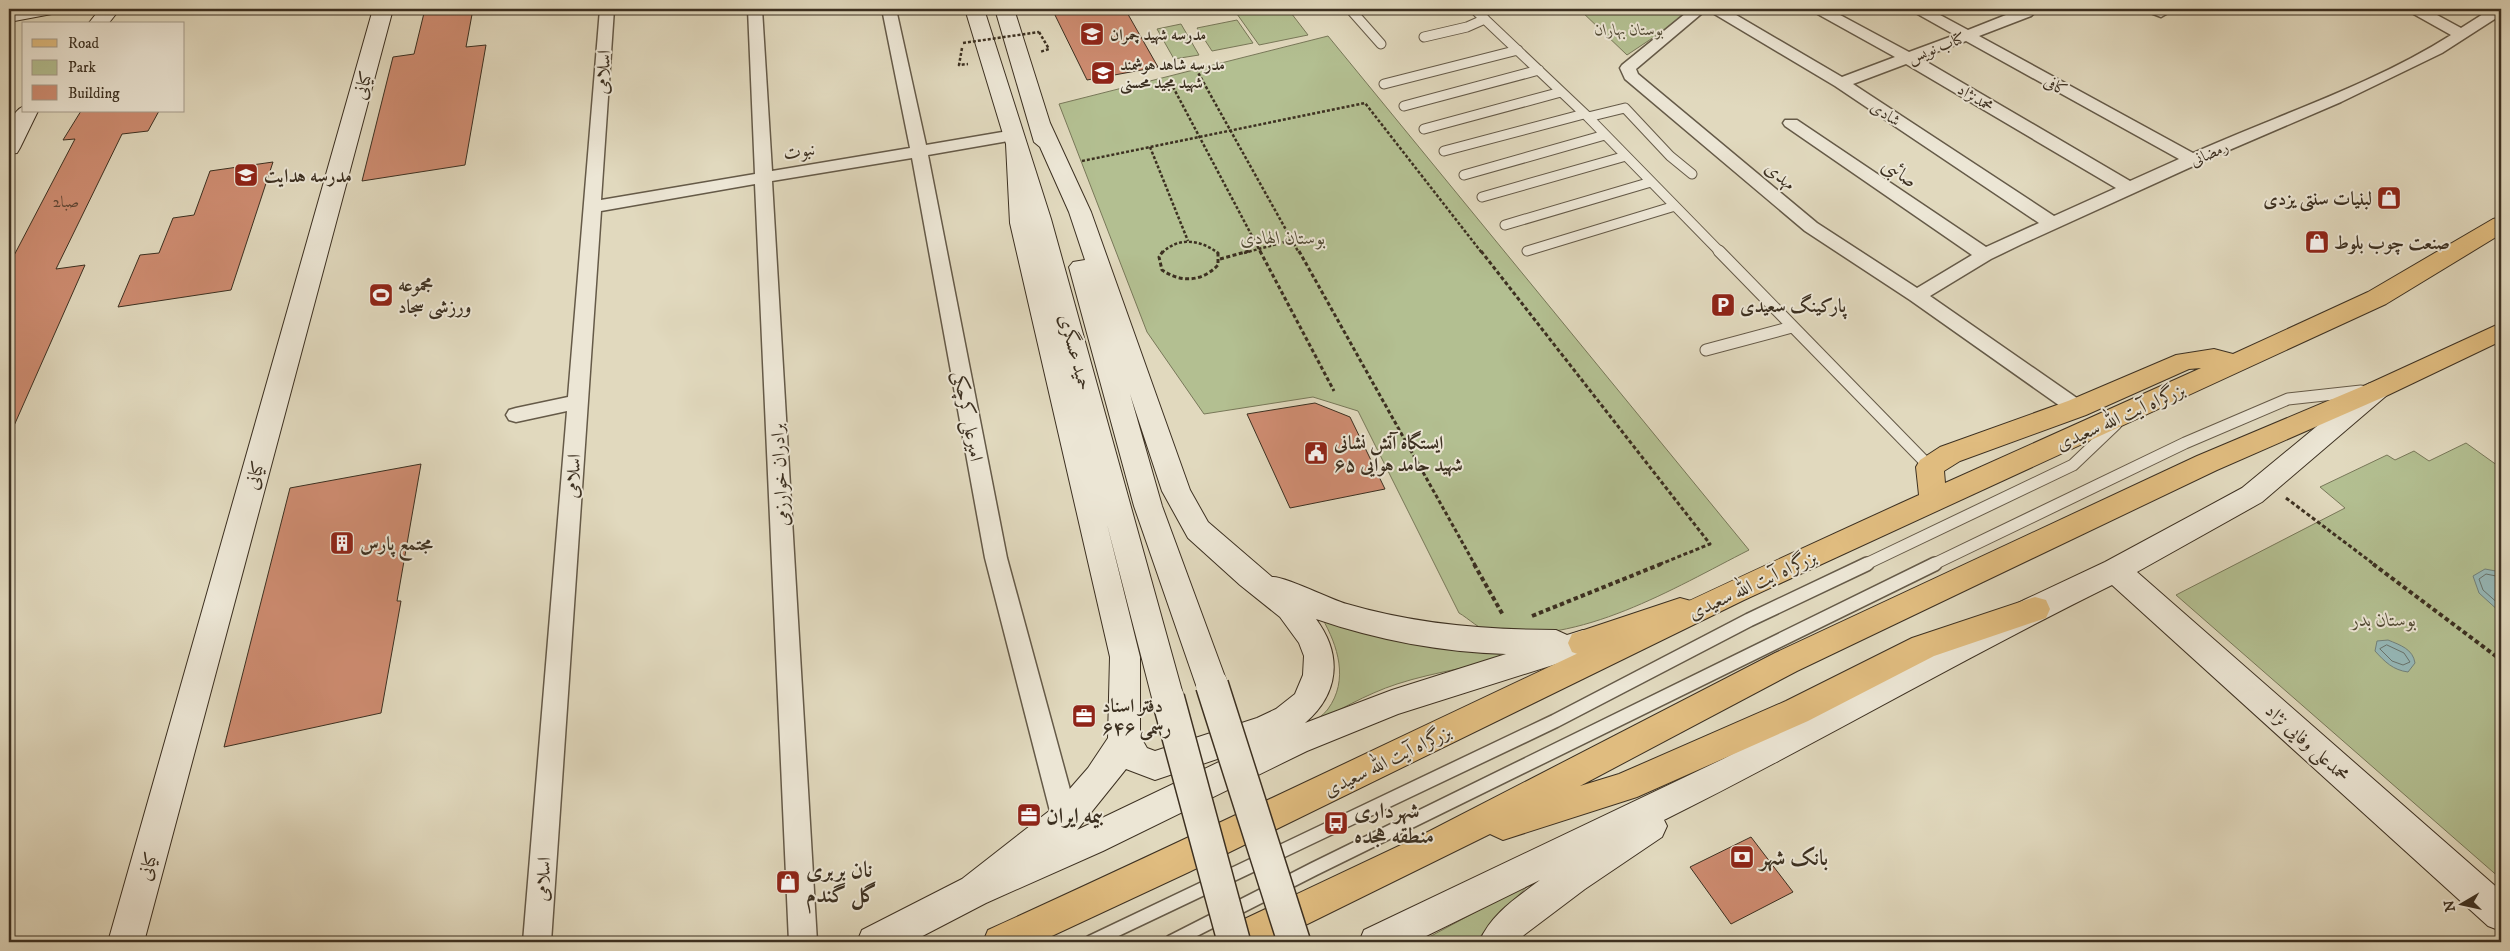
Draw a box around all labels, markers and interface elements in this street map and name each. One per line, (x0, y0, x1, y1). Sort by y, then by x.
park label: بوستان بهاران (1594, 20, 1664, 40)
school or university icon: مدرسه شهید چمران (1079, 21, 1105, 47)
legend (22, 22, 185, 112)
place label: مدرسه شهید چمران (1110, 25, 1206, 45)
street label: کتاب نویس (1905, 28, 1968, 68)
text: Road (68, 34, 100, 53)
street label: اسلامی (590, 49, 617, 95)
place label: مدرسه شاهد هوشمند شهید مجید محسنی (1120, 55, 1225, 95)
text: Park (68, 58, 97, 77)
school or university icon: مدرسه شاهد هوشمند شهید مجید محسنی (1090, 60, 1116, 86)
street label: کیانی (349, 68, 378, 102)
street label: کافی (2040, 71, 2071, 100)
street label: محمدنژاد (1954, 79, 1997, 116)
text: Building (68, 84, 120, 103)
street label: شادی (1867, 97, 1904, 131)
street label: نبوت (781, 137, 817, 166)
street label: رمضانی (2187, 137, 2232, 171)
street label: صائبی (1877, 153, 1921, 194)
street label: مهدی (1760, 157, 1800, 196)
school or university icon: مدرسه هدایت (233, 162, 259, 188)
place label: مدرسه هدایت (264, 165, 352, 188)
shop icon: لبنیات سنتی یزدی (2376, 185, 2402, 211)
place label: لبنیات سنتی یزدی (2263, 188, 2372, 212)
house number: صبا2 (53, 192, 79, 212)
park label: بوستان الهادی (1240, 227, 1326, 250)
shop icon: صنعت چوب بلوط (2304, 229, 2330, 255)
place label: صنعت چوب بلوط (2334, 232, 2450, 255)
place label: مجموعه ورزشی سجاد (398, 274, 471, 320)
sports icon: مجموعه ورزشی سجاد (368, 282, 394, 308)
parking icon: پارکینگ سعیدی (1710, 292, 1736, 318)
place label: پارکینگ سعیدی (1740, 293, 1847, 320)
street label: حمید عسگری (1053, 311, 1097, 393)
street label: امیرعلی کرچکی (946, 369, 988, 464)
street label: بزرگراه آیت الله سعیدی (2051, 375, 2189, 456)
street label: برادران خوارزمی (766, 422, 795, 527)
place label: ایستگاه آتش نشانی ۶۵ شهید حامد هوایی (1333, 430, 1463, 477)
public building icon: ایستگاه آتش نشانی ۶۵ شهید حامد هوایی (1303, 440, 1329, 466)
street label: اسلامی (560, 453, 587, 499)
street label: کیانی (241, 458, 270, 492)
building icon: مجتمع پارس (329, 530, 355, 556)
place label: مجتمع پارس (360, 533, 433, 561)
street label: بزرگراه آیت الله سعیدی (1683, 542, 1821, 625)
park label: بوستان بدر (2350, 609, 2417, 632)
place label: دفتر اسناد رسمی ۶۴۶ (1102, 695, 1172, 741)
street label: محمدعلی وفایی نژاد (2259, 699, 2354, 789)
office icon: دفتر اسناد رسمی ۶۴۶ (1071, 703, 1097, 729)
street label: بزرگراه آیت الله سعیدی (1318, 717, 1456, 802)
place label: شهرداری منطقه هجده (1354, 798, 1434, 850)
office icon: بیمه ایران (1016, 802, 1042, 828)
place label: بیمه ایران (1046, 803, 1104, 830)
bus stop icon: شهرداری منطقه هجده (1323, 810, 1349, 836)
bank icon: بانک شهر (1729, 844, 1755, 870)
place label: بانک شهر (1758, 845, 1828, 872)
street label: کیانی (134, 849, 163, 883)
street label: اسلامی (530, 856, 557, 902)
place label: نان بربری گل گندم (806, 857, 877, 914)
shop icon: نان بربری گل گندم (775, 869, 801, 895)
north arrow (2438, 878, 2488, 928)
text: N (2440, 898, 2460, 913)

